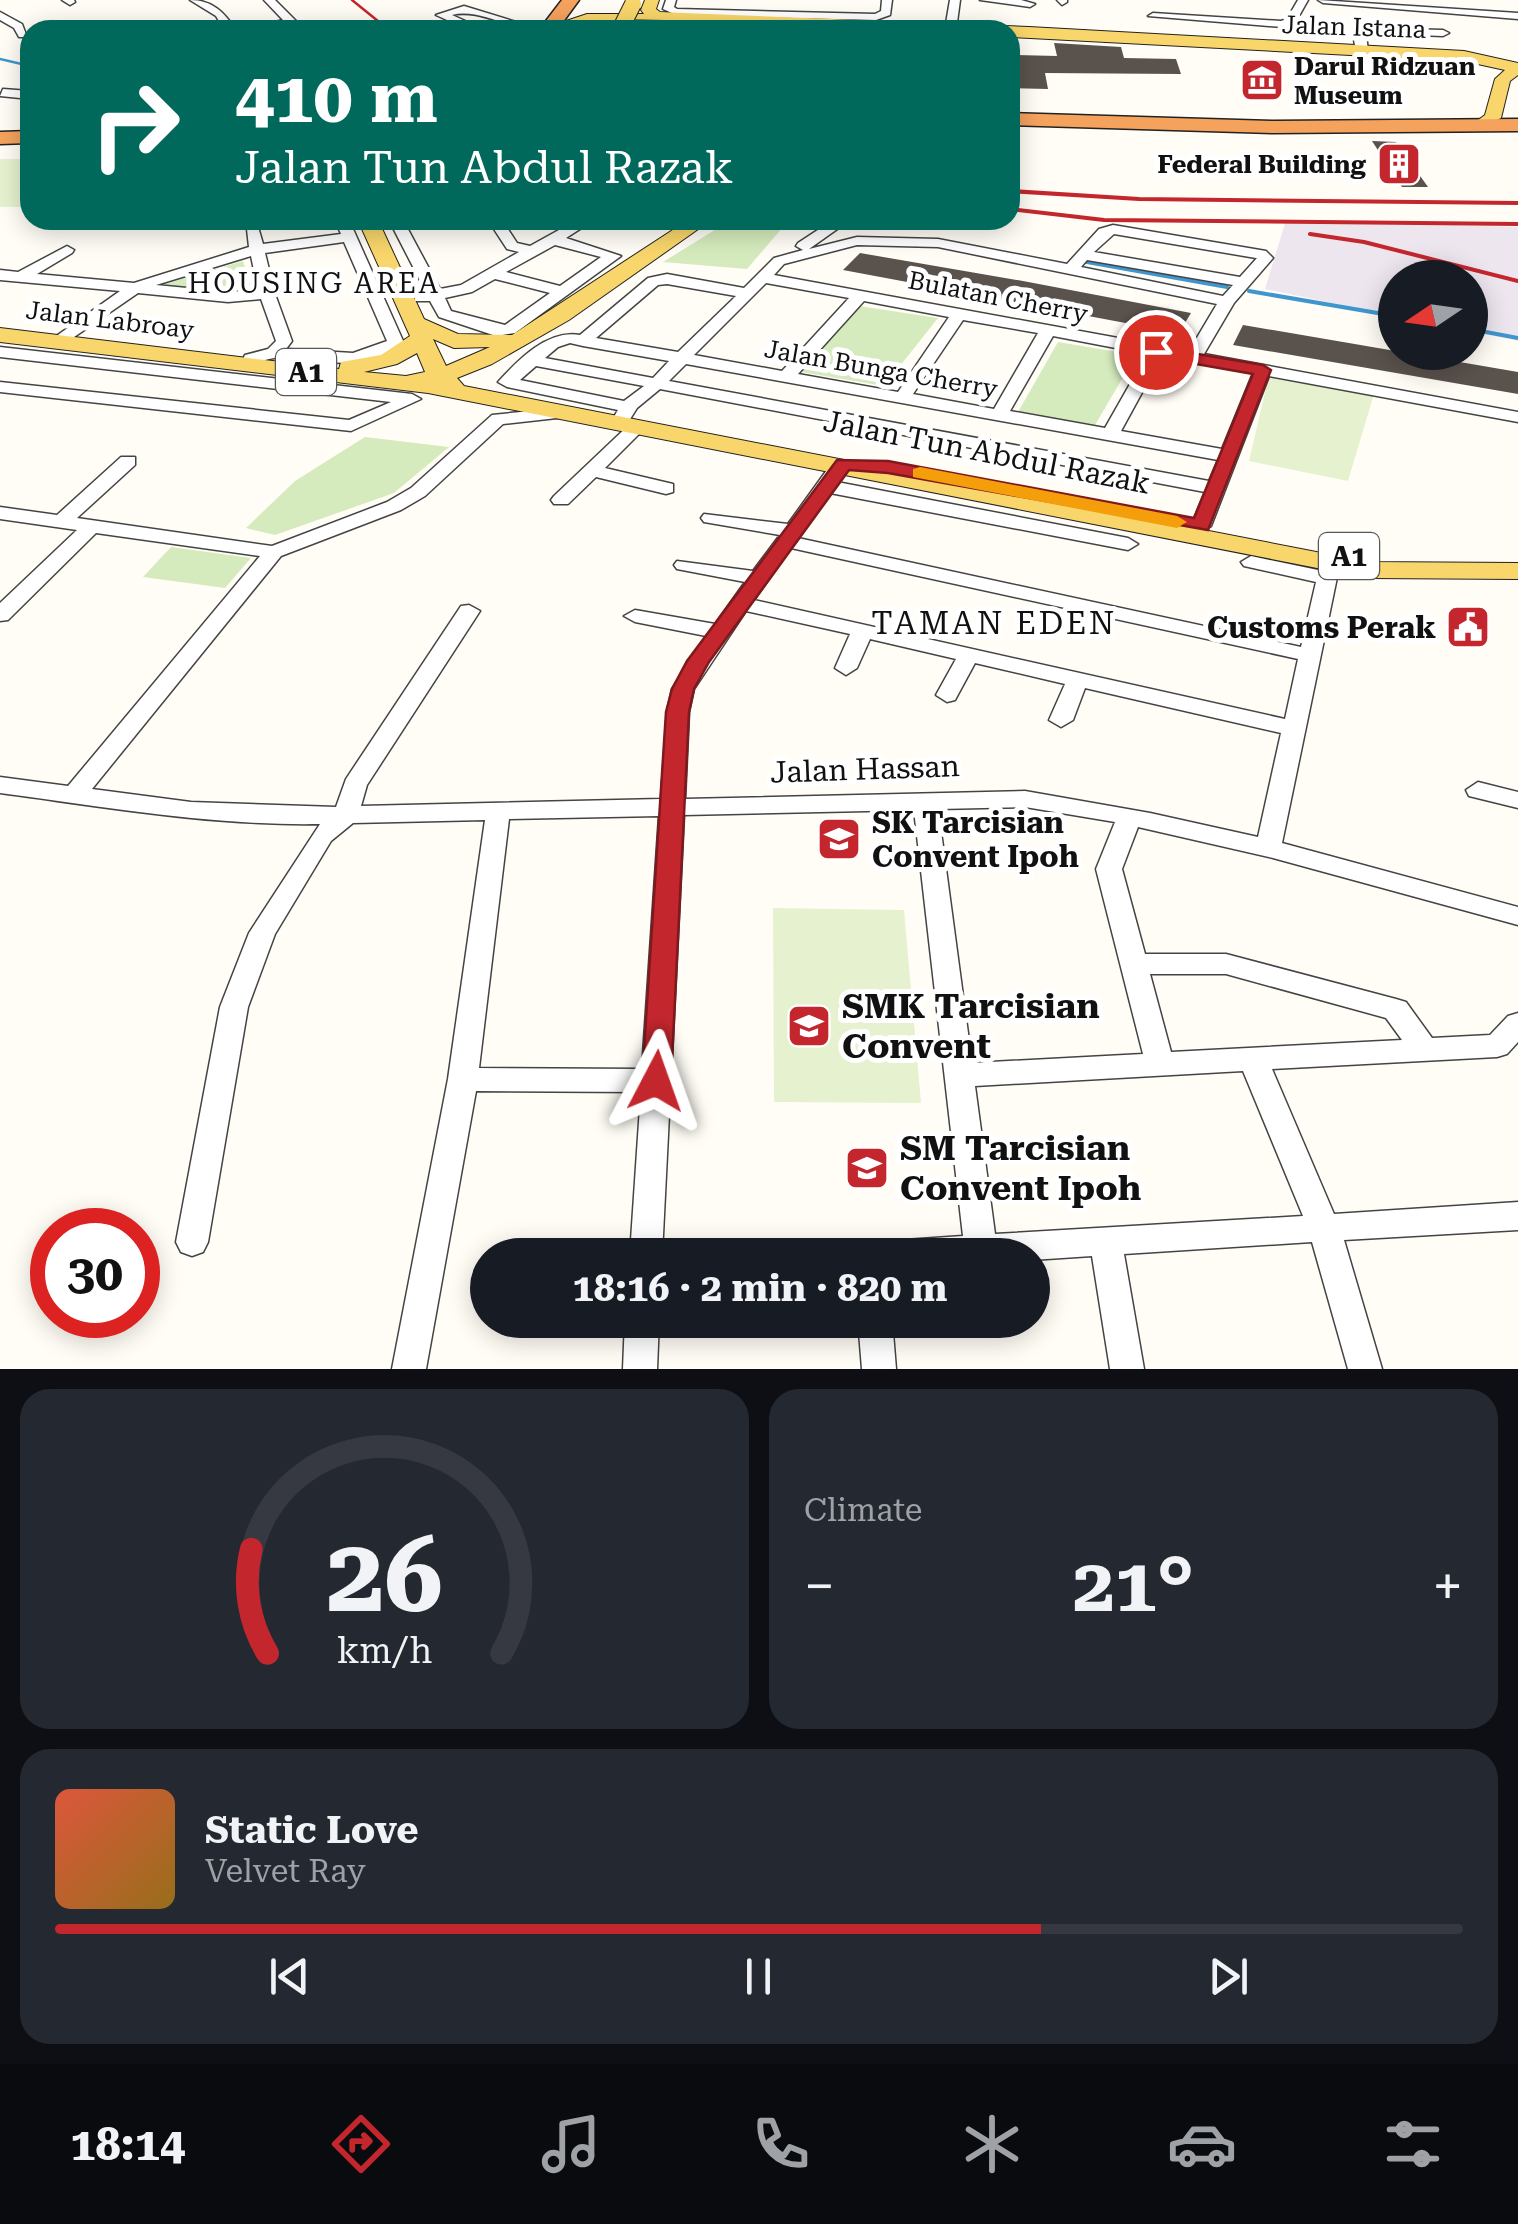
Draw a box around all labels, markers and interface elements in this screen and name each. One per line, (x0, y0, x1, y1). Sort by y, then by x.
street label: Jalan Istana (1281, 10, 1427, 44)
place label: Darul Ridzuan Museum (1294, 52, 1476, 110)
text: 410 m (235, 57, 438, 139)
museum icon: Darul Ridzuan Museum (1239, 57, 1285, 103)
icon: right (70, 60, 200, 190)
text: Jalan Tun Abdul Razak (235, 141, 733, 194)
building icon: Federal Building (1376, 141, 1422, 187)
place label: Federal Building (1158, 150, 1367, 179)
north arrow (1378, 260, 1488, 370)
map controls (1378, 260, 1488, 370)
street label: Bulatan Cherry (906, 265, 1090, 329)
district label: HOUSING AREA (187, 267, 441, 300)
street label: Jalan Labroay (24, 295, 196, 345)
pin (1114, 310, 1199, 395)
icon: arrive (1129, 325, 1184, 380)
street label: Jalan Bunga Cherry (762, 334, 1000, 404)
road number: A1 (276, 349, 336, 395)
street label: Jalan Tun Abdul Razak (821, 403, 1153, 501)
road number: A1 (1319, 533, 1379, 579)
district label: TAMAN EDEN (871, 604, 1117, 642)
public building icon: Customs Perak (1445, 604, 1491, 650)
place label: Customs Perak (1207, 610, 1436, 645)
street label: Jalan Hassan (770, 748, 960, 790)
place label: SK Tarcisian Convent Ipoh (872, 805, 1079, 874)
school or university icon: SK Tarcisian Convent Ipoh (816, 816, 862, 862)
place label: SMK Tarcisian Convent (842, 986, 1100, 1067)
school or university icon: SMK Tarcisian Convent (786, 1003, 832, 1049)
position arrow (604, 1029, 708, 1133)
place label: SM Tarcisian Convent Ipoh (900, 1128, 1141, 1209)
school or university icon: SM Tarcisian Convent Ipoh (844, 1145, 890, 1191)
speed limit sign: 30 (30, 1208, 160, 1338)
text: 18:16 · 2 min · 820 m (573, 1266, 947, 1310)
text: Climate (804, 1491, 922, 1529)
text: 26 (326, 1515, 443, 1636)
text: 21° (1073, 1541, 1194, 1629)
text: − (804, 1554, 835, 1618)
text: + (1432, 1554, 1463, 1618)
text: km/h (337, 1630, 432, 1672)
text: Static Love (205, 1808, 418, 1852)
text: Velvet Ray (205, 1852, 366, 1890)
icon: previous (262, 1949, 317, 2004)
icon: pause (731, 1949, 786, 2004)
icon: next (1201, 1949, 1256, 2004)
icon: directions (326, 2109, 396, 2179)
icon: music (536, 2109, 606, 2179)
icon: phone (746, 2109, 816, 2179)
icon: climate (957, 2109, 1027, 2179)
icon: car (1167, 2109, 1237, 2179)
icon: filters (1378, 2109, 1448, 2179)
text: 18:14 (70, 2118, 185, 2171)

